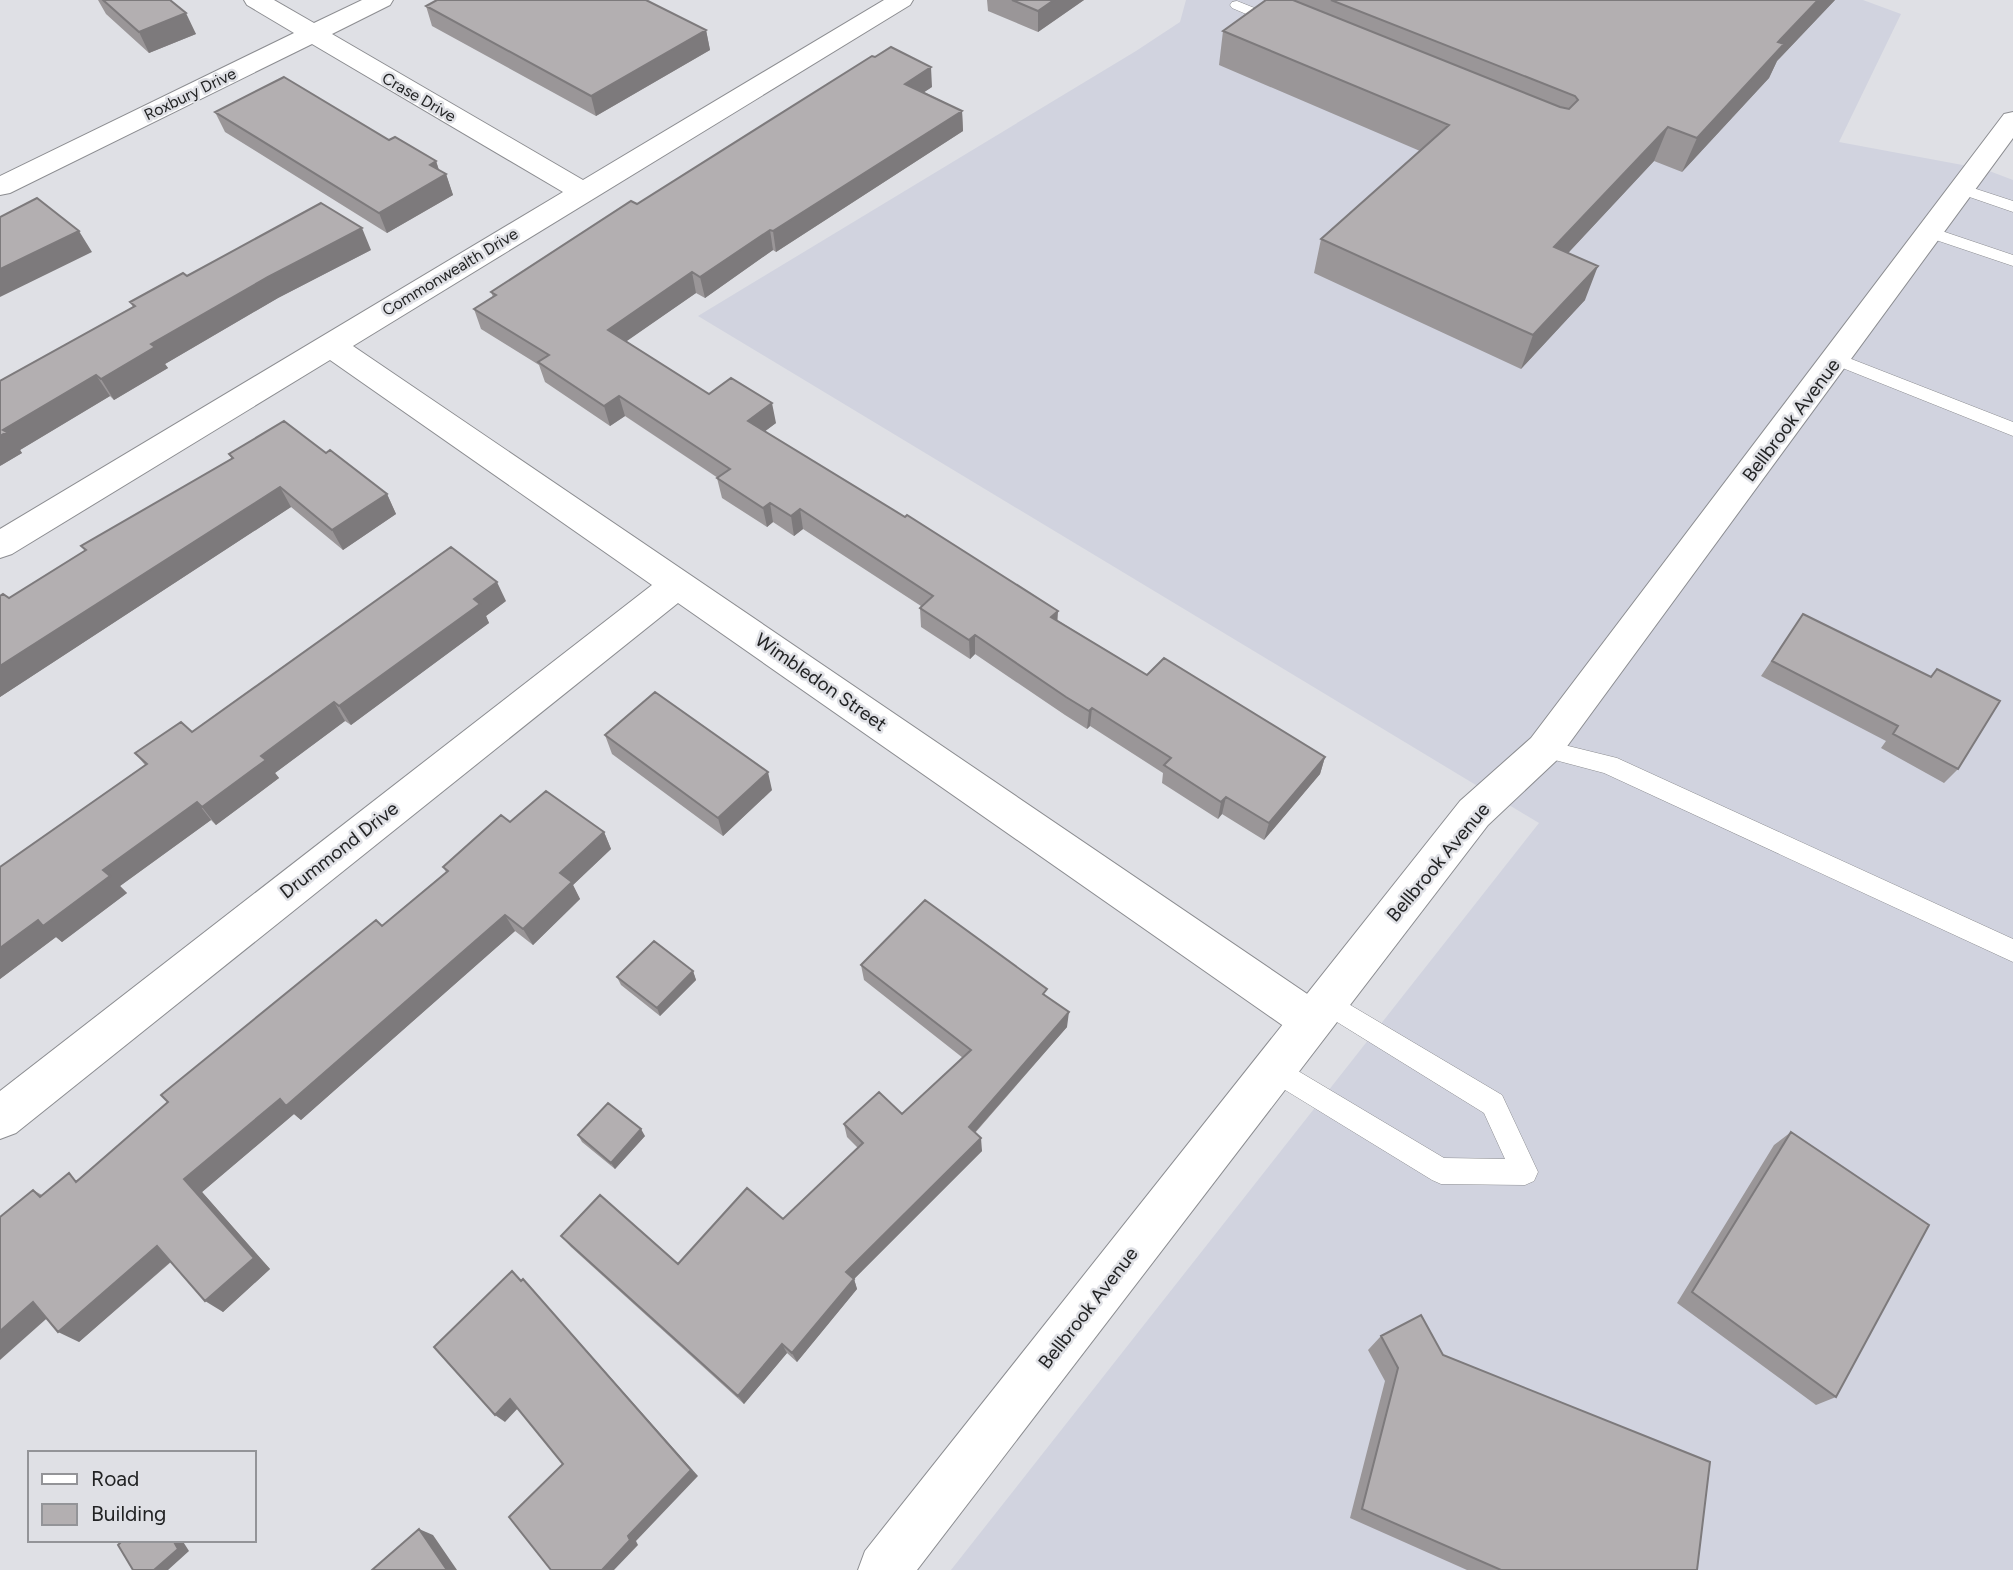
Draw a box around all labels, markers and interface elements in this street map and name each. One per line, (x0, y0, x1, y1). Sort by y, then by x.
street label: Roxbury Drive (141, 63, 239, 124)
street label: Crase Drive (379, 68, 460, 126)
street label: Commonwealth Drive (379, 224, 521, 320)
street label: Bellbrook Avenue (1737, 354, 1845, 486)
street label: Wimbledon Street (751, 628, 891, 736)
street label: Drummond Drive (275, 797, 403, 903)
street label: Bellbrook Avenue (1382, 798, 1494, 926)
street label: Bellbrook Avenue (1033, 1243, 1143, 1373)
legend (28, 1451, 256, 1542)
text: Road (91, 1466, 139, 1491)
text: Building (91, 1501, 166, 1526)

